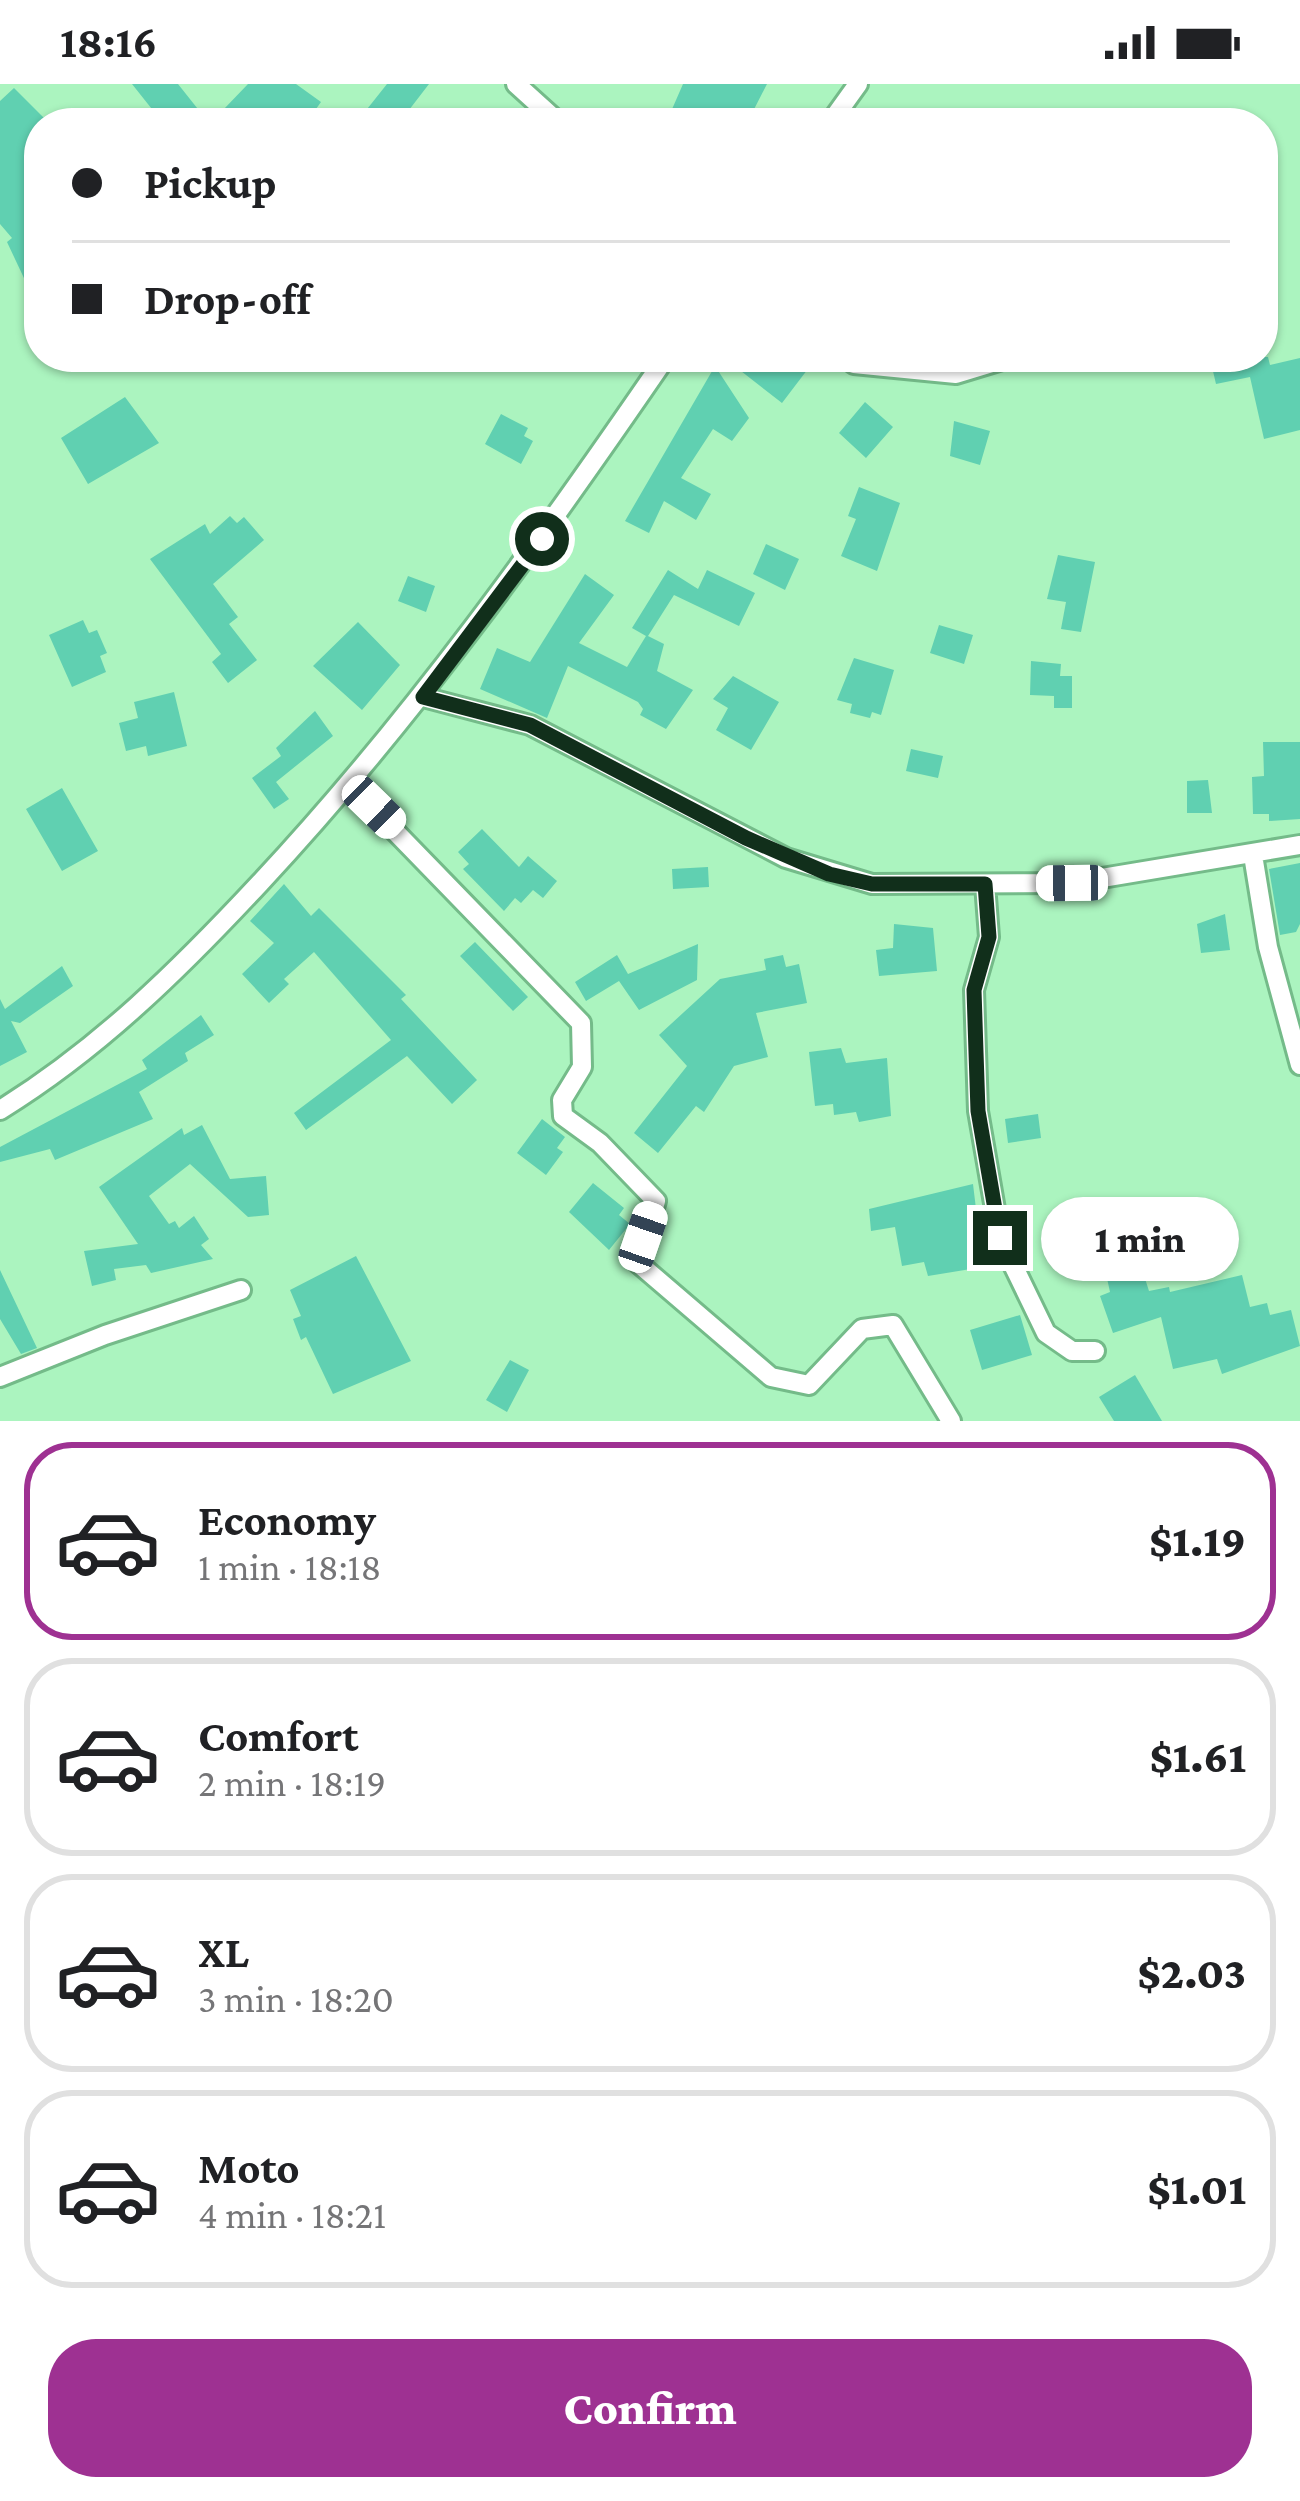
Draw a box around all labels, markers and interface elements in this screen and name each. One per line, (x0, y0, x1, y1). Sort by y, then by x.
text: 18:16 (60, 17, 157, 67)
text: Pickup (144, 158, 277, 208)
text: Drop-off (144, 274, 311, 324)
route start (515, 512, 569, 566)
car (336, 769, 412, 845)
car (1036, 864, 1108, 902)
callout: 1 min (1042, 1196, 1240, 1280)
car (614, 1197, 672, 1277)
route end (973, 1211, 1027, 1265)
text: 1 min (1094, 1217, 1186, 1260)
icon: car (54, 1487, 162, 1595)
text: Economy (198, 1495, 376, 1545)
text: $1.19 (1149, 1516, 1246, 1566)
text: 1 min · 18:18 (198, 1545, 382, 1588)
icon: car (54, 1703, 162, 1811)
text: Comfort (198, 1711, 359, 1761)
text: $1.61 (1150, 1732, 1246, 1782)
text: 2 min · 18:19 (198, 1761, 386, 1804)
icon: car (54, 1919, 162, 2027)
text: XL (198, 1927, 249, 1977)
text: $2.03 (1137, 1948, 1246, 1998)
text: 3 min · 18:20 (198, 1977, 394, 2020)
icon: car (54, 2135, 162, 2243)
text: Moto (198, 2143, 300, 2193)
text: $1.01 (1147, 2164, 1246, 2214)
text: 4 min · 18:21 (198, 2193, 386, 2236)
button: Confirm (48, 2339, 1252, 2477)

